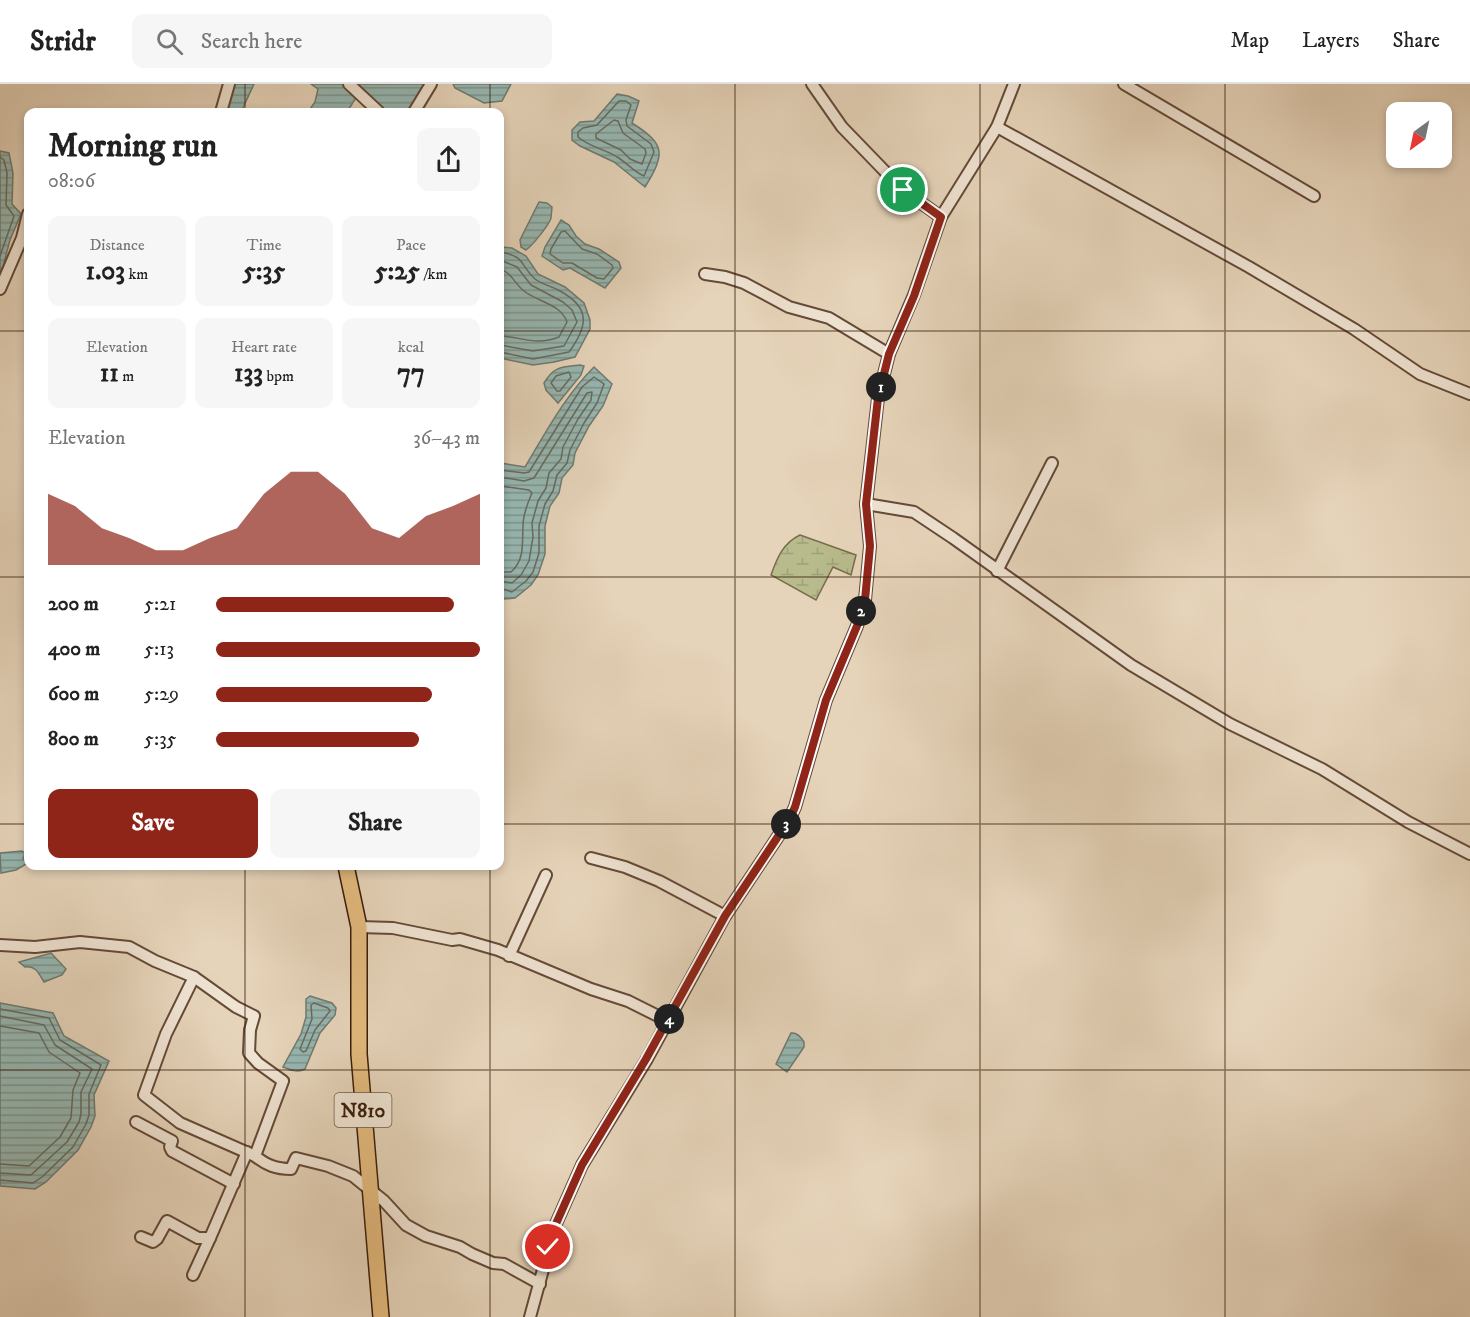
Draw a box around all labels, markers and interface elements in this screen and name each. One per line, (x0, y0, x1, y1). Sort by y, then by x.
search box (132, 14, 552, 68)
text: Stridr (30, 24, 96, 59)
icon: search (153, 25, 186, 58)
text: Search here (201, 28, 302, 55)
text: Map (1230, 28, 1269, 54)
text: Layers (1302, 28, 1360, 54)
text: Share (1393, 28, 1440, 54)
north arrow (1386, 102, 1452, 168)
map controls (1386, 102, 1452, 168)
text: Morning run (48, 126, 217, 167)
button: share (417, 128, 480, 191)
pin (877, 164, 928, 215)
text: 08:06 (48, 169, 95, 194)
icon: arrive (886, 173, 919, 206)
text: Distance (89, 235, 145, 255)
text: Time (247, 235, 281, 255)
text: Pace (396, 235, 426, 255)
text: 1.03 (86, 255, 125, 288)
text: 5:35 (243, 255, 285, 288)
text: 5:25 (375, 255, 420, 288)
text: km (125, 264, 148, 284)
text: /km (420, 264, 447, 284)
text: Elevation (86, 337, 148, 357)
text: Heart rate (231, 337, 297, 357)
text: kcal (398, 337, 424, 357)
text: 11 (100, 357, 119, 390)
text: 133 (234, 357, 263, 390)
text: 77 (397, 357, 425, 390)
text: m (119, 366, 134, 386)
text: bpm (263, 366, 294, 386)
pin: 1 (866, 372, 896, 402)
text: 1 (878, 377, 884, 397)
text: Elevation (48, 426, 125, 451)
text: 36–43 m (413, 426, 480, 451)
text: 200 m (48, 592, 99, 617)
text: 5:21 (144, 592, 176, 617)
pin: 2 (846, 596, 876, 626)
text: 2 (857, 601, 865, 621)
text: 400 m (48, 637, 100, 662)
text: 5:13 (144, 637, 174, 662)
text: 600 m (48, 682, 99, 707)
text: 5:29 (144, 682, 179, 707)
text: 800 m (48, 727, 99, 752)
text: 5:35 (144, 727, 177, 752)
button: Save (48, 789, 258, 858)
button: Share (270, 789, 480, 858)
pin: 3 (771, 809, 801, 839)
text: 3 (783, 814, 789, 834)
pin: 4 (654, 1004, 684, 1034)
text: 4 (664, 1009, 674, 1029)
road number: N810 (334, 1093, 392, 1127)
pin (522, 1221, 573, 1272)
icon: check (531, 1230, 564, 1263)

